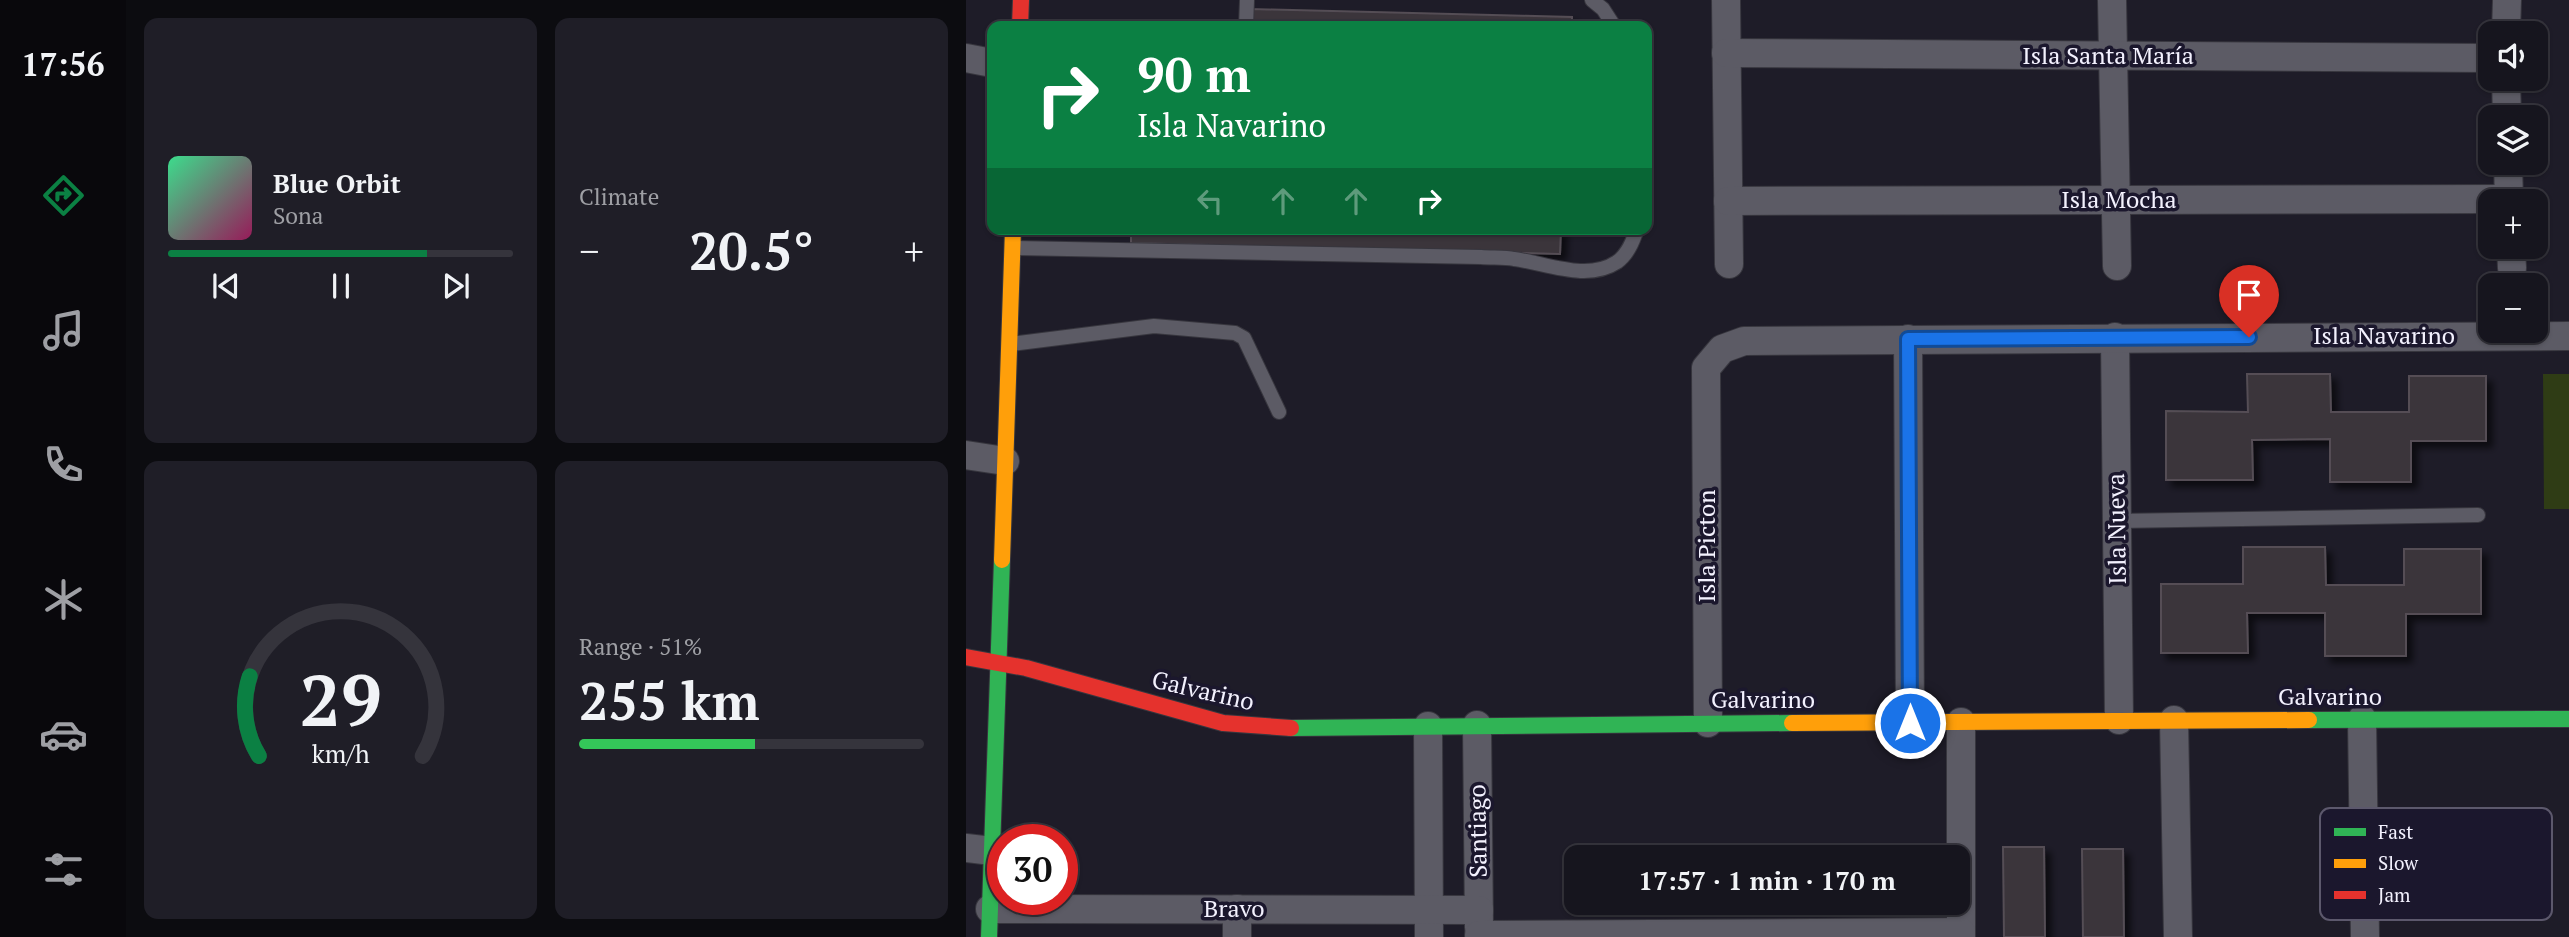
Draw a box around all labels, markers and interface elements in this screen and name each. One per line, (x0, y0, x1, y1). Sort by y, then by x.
map controls (2478, 21, 2548, 343)
button: sound (2478, 21, 2548, 91)
street label: Isla Santa María (2022, 39, 2194, 71)
text: 90 m (1137, 41, 1251, 106)
text: 17:56 (21, 43, 105, 85)
icon: right (1022, 49, 1113, 140)
text: Isla Navarino (1137, 104, 1326, 146)
button: layers (2478, 105, 2548, 175)
text: Blue Orbit (273, 166, 401, 200)
icon: directions (39, 171, 88, 220)
text: Climate (579, 181, 659, 212)
icon: left (1191, 182, 1229, 220)
icon: ahead (1264, 182, 1302, 220)
icon: ahead (1337, 182, 1375, 220)
icon: right (1410, 182, 1448, 220)
street label: Isla Mocha (2061, 183, 2177, 215)
button: + (2478, 189, 2548, 259)
text: Sona (273, 200, 323, 231)
text: 20.5° (689, 216, 814, 285)
text: − (579, 226, 599, 276)
text: + (904, 226, 924, 276)
pin (2219, 265, 2279, 337)
icon: previous (207, 267, 245, 305)
icon: pause (322, 267, 360, 305)
icon: next (437, 267, 475, 305)
button: − (2478, 273, 2548, 343)
icon: arrive (2230, 276, 2268, 314)
icon: music (39, 306, 88, 355)
street label: Isla Navarino (2313, 319, 2455, 351)
icon: phone (39, 440, 88, 489)
street label: Isla Nueva (2099, 473, 2133, 585)
street label: Isla Picton (1690, 489, 1722, 603)
icon: climate (39, 575, 88, 624)
text: Range · 51% (579, 631, 702, 662)
text: 29 (299, 650, 382, 747)
street label: Galvarino (1149, 663, 1258, 717)
text: 255 km (579, 666, 760, 735)
street label: Galvarino (2278, 680, 2382, 712)
street label: Galvarino (1711, 683, 1815, 715)
position arrow (1873, 686, 1947, 760)
icon: car (39, 710, 88, 759)
text: km/h (312, 737, 370, 770)
street label: Santiago (1460, 784, 1494, 878)
legend (2320, 808, 2552, 920)
text: Fast (2378, 819, 2413, 844)
speed limit sign: 30 (987, 824, 1078, 915)
icon: filters (39, 845, 88, 894)
text: Slow (2378, 850, 2419, 875)
text: 17:57 · 1 min · 170 m (1638, 863, 1896, 897)
text: Jam (2378, 882, 2411, 907)
street label: Bravo (1203, 892, 1265, 924)

